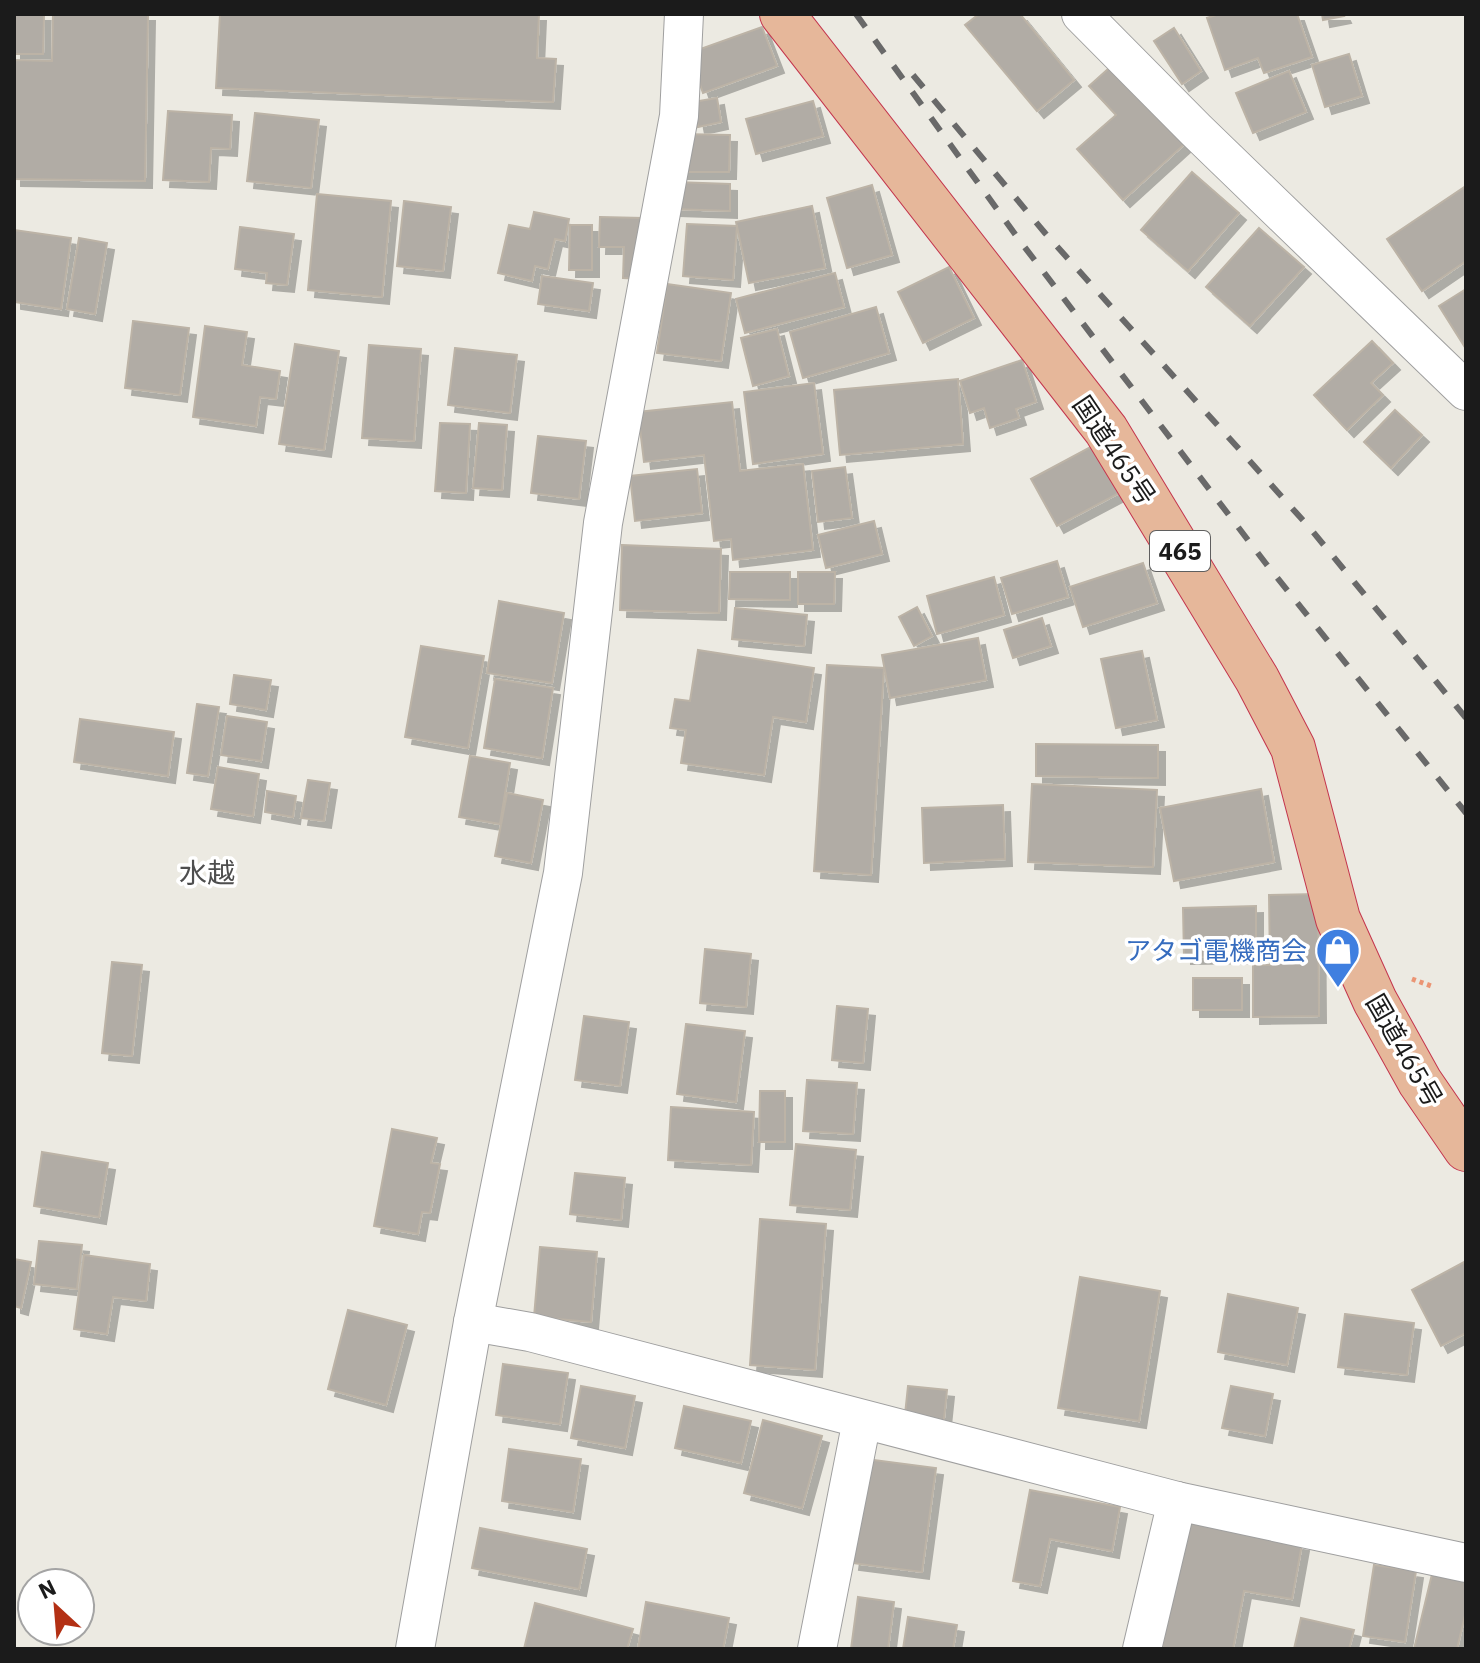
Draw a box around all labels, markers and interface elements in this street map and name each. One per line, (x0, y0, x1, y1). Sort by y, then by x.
street label: 国道465号 (1066, 389, 1164, 511)
road number: 465 (1150, 531, 1210, 571)
district label: 水越 (179, 854, 235, 891)
shop icon: アタゴ電機商会 (1314, 926, 1362, 989)
place label: アタゴ電機商会 (1125, 933, 1307, 967)
street label: 国道465号 (1359, 987, 1451, 1113)
north arrow (16, 1567, 96, 1647)
text: N (33, 1572, 61, 1605)

